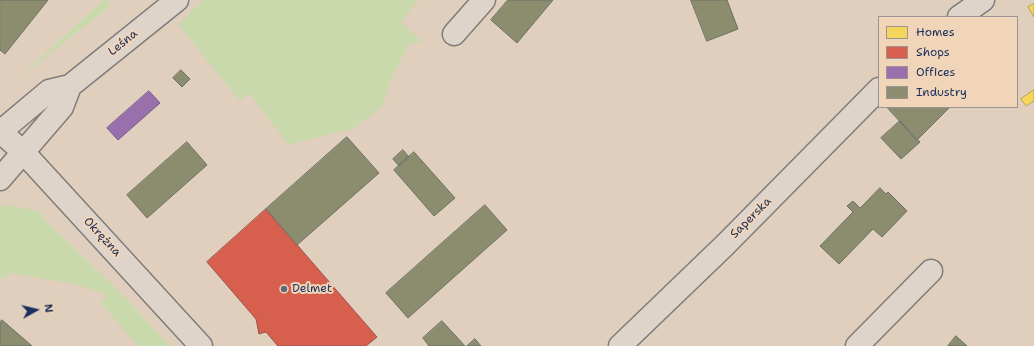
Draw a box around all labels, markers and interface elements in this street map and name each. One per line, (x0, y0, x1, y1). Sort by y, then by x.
legend (878, 16, 1018, 108)
text: Homes (916, 24, 955, 40)
street label: Leśna (105, 27, 141, 59)
text: Shops (916, 44, 950, 60)
text: Offices (916, 64, 956, 80)
text: Industry (916, 84, 967, 100)
street label: Saperska (727, 194, 775, 242)
street label: Okrężna (80, 214, 124, 260)
place label: Delmet (292, 282, 332, 296)
marker: Delmet (279, 284, 289, 294)
north arrow (16, 290, 56, 330)
text: N (40, 303, 56, 314)

